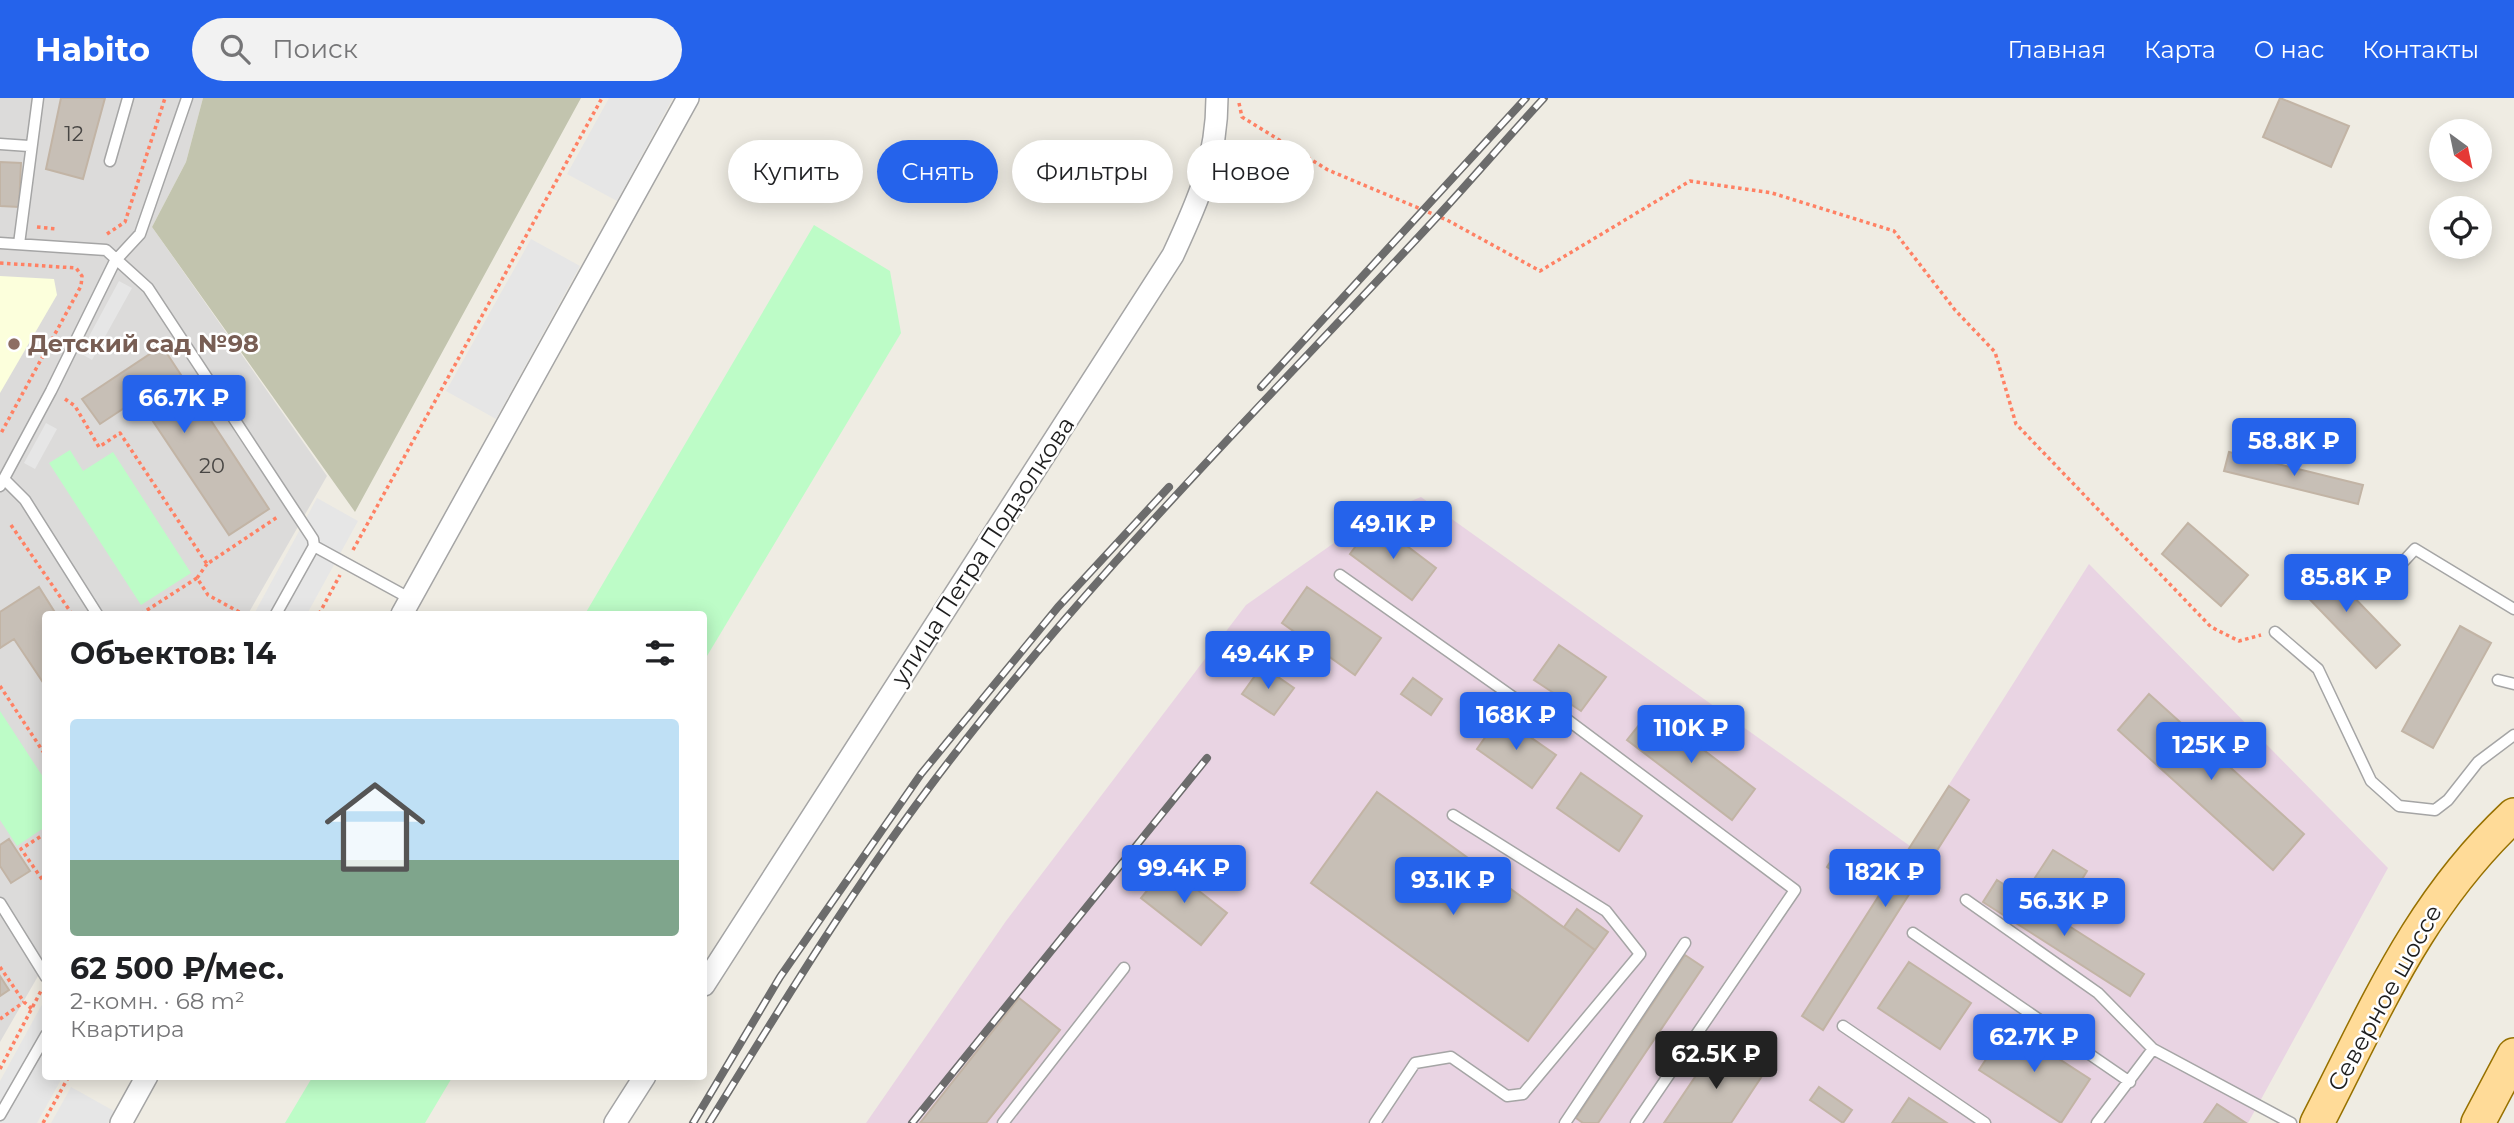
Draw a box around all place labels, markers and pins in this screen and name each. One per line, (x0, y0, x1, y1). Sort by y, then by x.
place label: Детский сад №98 (28, 329, 259, 358)
marker: Детский сад №98 (6, 336, 22, 352)
pin: 66.7K ₽ (119, 376, 249, 435)
pin: 58.8K ₽ (2229, 418, 2359, 478)
pin: 49.1K ₽ (1328, 502, 1458, 561)
pin: 85.8K ₽ (2281, 554, 2411, 614)
pin: 49.4K ₽ (1203, 632, 1333, 691)
pin: 168K ₽ (1459, 692, 1573, 752)
pin: 110K ₽ (1634, 706, 1748, 765)
pin: 125K ₽ (2154, 722, 2268, 782)
pin: 99.4K ₽ (1119, 846, 1249, 905)
pin: 182K ₽ (1828, 850, 1942, 909)
pin: 93.1K ₽ (1388, 858, 1518, 917)
pin: 56.3K ₽ (1999, 878, 2129, 938)
pin: 62.7K ₽ (1969, 1014, 2099, 1074)
pin: 62.5K ₽ (1651, 1032, 1781, 1091)

